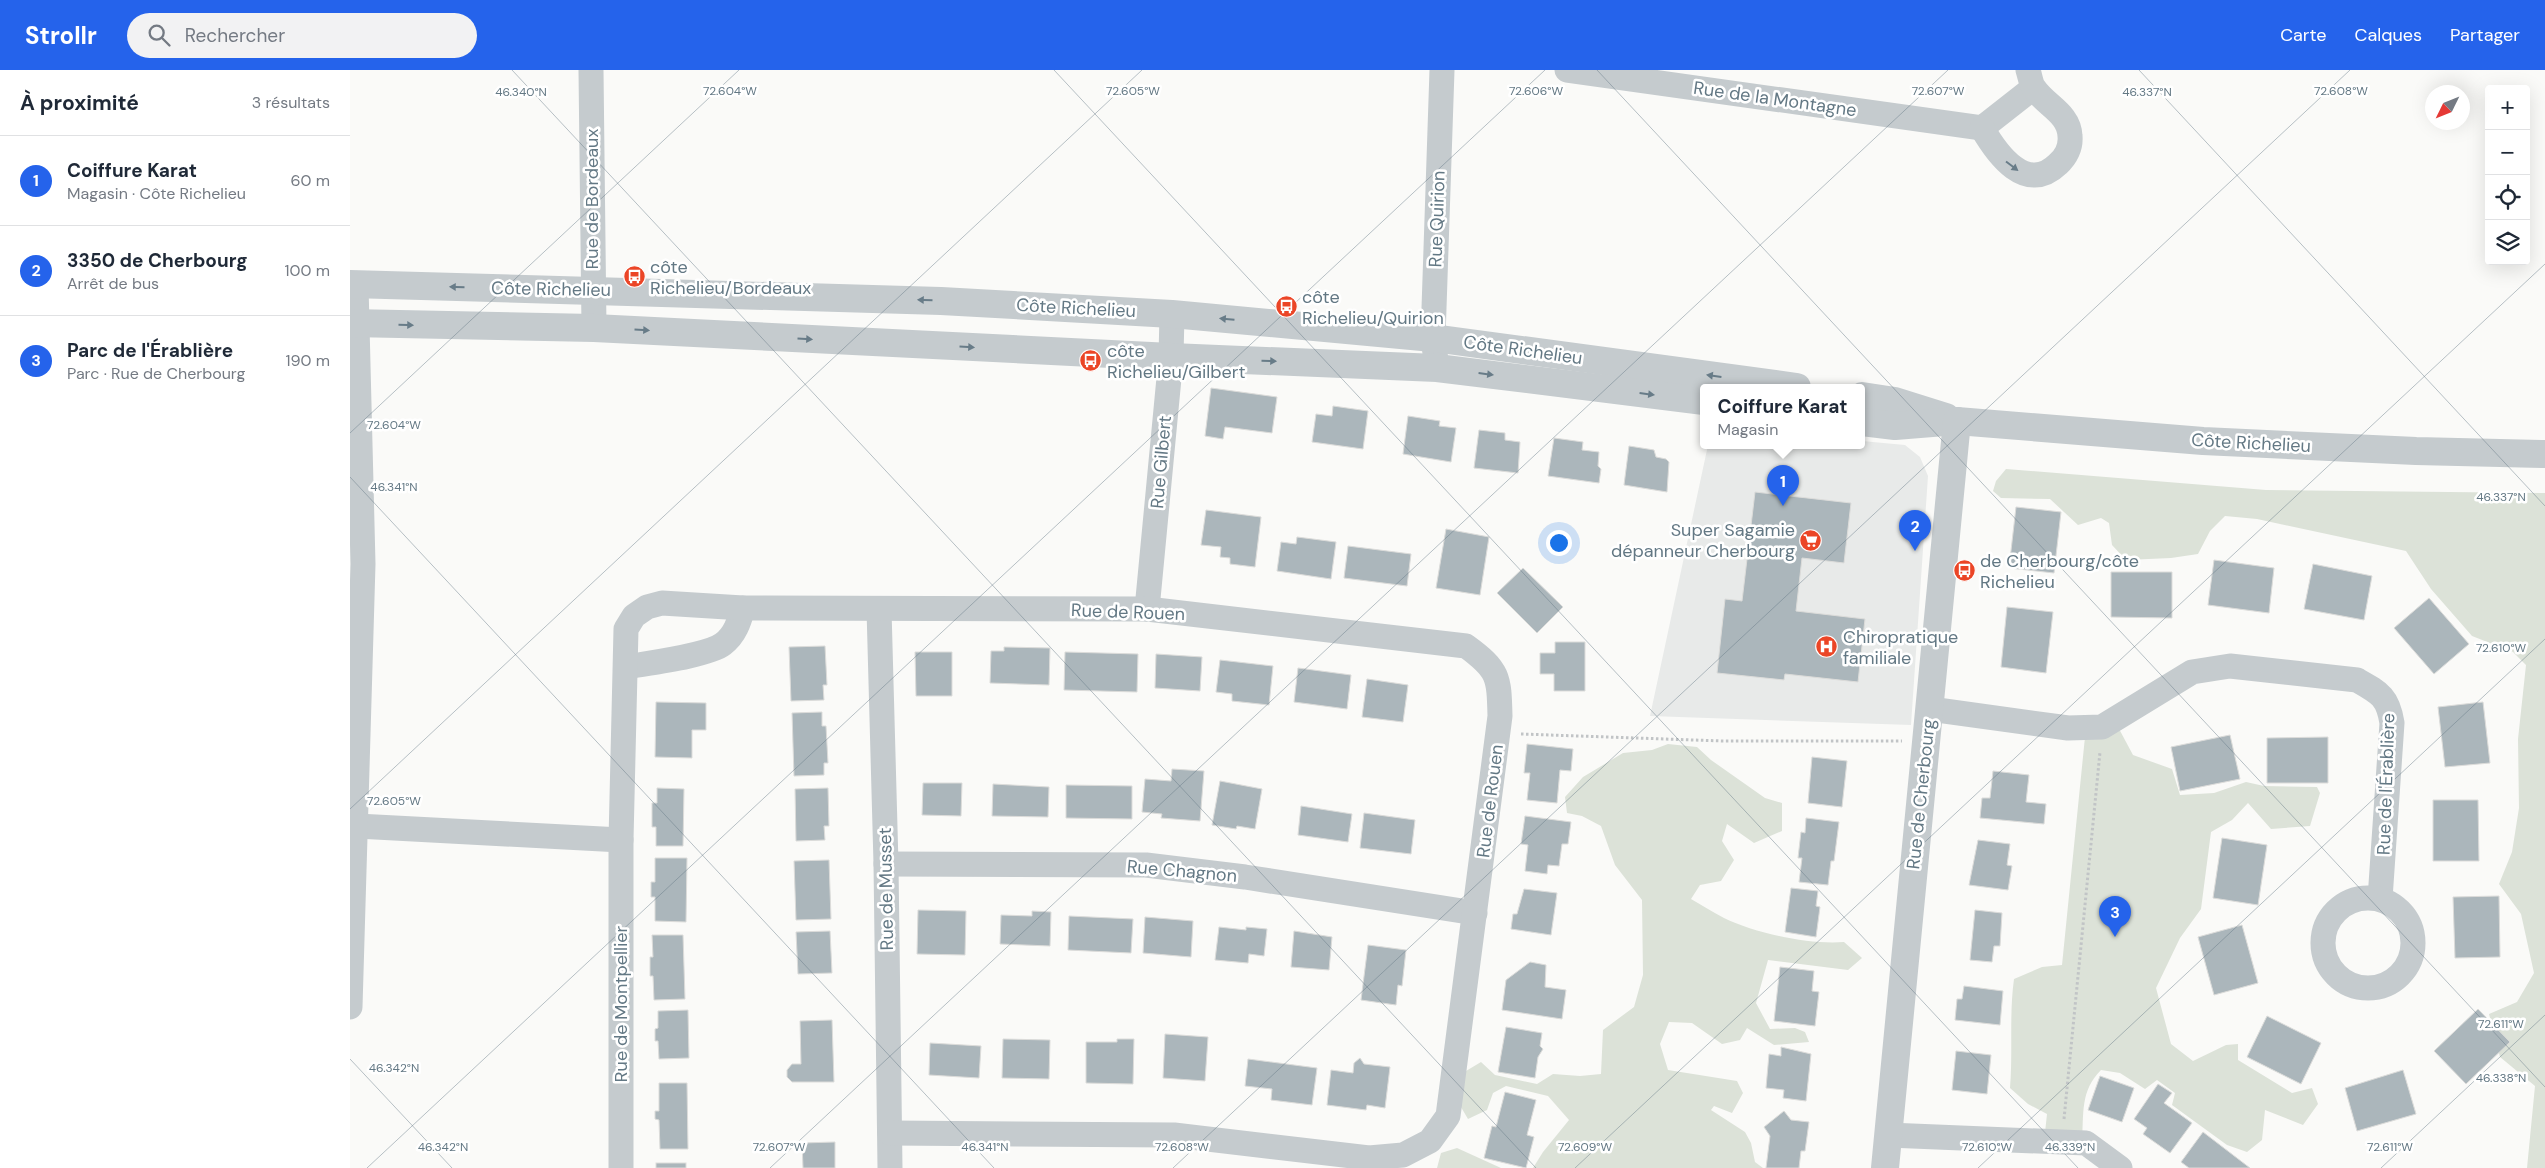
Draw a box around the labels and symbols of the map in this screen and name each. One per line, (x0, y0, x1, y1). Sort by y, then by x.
street label: Rue de la Montagne (1692, 76, 1858, 122)
text: 72.604°W (703, 83, 757, 99)
text: 72.605°W (1106, 83, 1160, 99)
text: 72.606°W (1509, 83, 1563, 99)
text: 72.607°W (1912, 83, 1965, 99)
text: 72.608°W (2314, 83, 2368, 99)
text: 46.340°N (495, 84, 547, 100)
text: 46.337°N (2122, 84, 2172, 100)
north arrow (2425, 85, 2470, 130)
street label: Rue de Bordeaux (580, 129, 604, 269)
one-way arrow (2005, 161, 2019, 171)
street label: Rue Quirion (1423, 170, 1451, 268)
place label: côte Richelieu/Bordeaux (650, 255, 811, 300)
bus stop icon: côte Richelieu/Bordeaux (622, 265, 646, 289)
street label: Côte Richelieu (491, 276, 611, 302)
one-way arrow (449, 283, 465, 291)
place label: côte Richelieu/Quirion (1302, 285, 1444, 330)
street label: Côte Richelieu (1016, 293, 1136, 323)
bus stop icon: côte Richelieu/Quirion (1274, 295, 1298, 319)
one-way arrow (917, 296, 933, 304)
one-way arrow (1219, 315, 1235, 323)
one-way arrow (398, 321, 414, 329)
one-way arrow (635, 327, 651, 335)
street label: Côte Richelieu (1462, 330, 1584, 370)
one-way arrow (797, 335, 813, 343)
place label: côte Richelieu/Gilbert (1107, 339, 1245, 384)
one-way arrow (959, 343, 975, 351)
bus stop icon: côte Richelieu/Gilbert (1079, 349, 1103, 373)
one-way arrow (1261, 358, 1277, 366)
one-way arrow (1478, 370, 1494, 378)
one-way arrow (1706, 372, 1722, 380)
one-way arrow (1639, 390, 1655, 398)
street label: Rue Gilbert (1145, 415, 1177, 509)
text: 72.604°W (367, 417, 421, 433)
street label: Côte Richelieu (2191, 428, 2311, 458)
pin: 1 (1767, 465, 1799, 506)
text: 46.341°N (370, 479, 418, 495)
text: 46.337°N (2476, 489, 2526, 505)
pin: 2 (1899, 510, 1931, 551)
place label: Super Sagamie dépanneur Cherbourg (1611, 518, 1795, 563)
supermarket icon: Super Sagamie dépanneur Cherbourg (1799, 528, 1823, 552)
your location (1546, 530, 1572, 556)
place label: de Cherbourg/côte Richelieu (1980, 549, 2139, 594)
bus stop icon: de Cherbourg/côte Richelieu (1952, 559, 1976, 583)
street label: Rue de Rouen (1071, 598, 1185, 626)
place label: Chiropratique familiale (1843, 625, 1958, 670)
hospital icon: Chiropratique familiale (1815, 635, 1839, 659)
text: 72.610°W (2476, 640, 2527, 656)
street label: Rue de l'Érablière (2372, 713, 2400, 855)
street label: Rue de Cherbourg (1901, 718, 1941, 870)
street label: Rue de Rouen (1471, 743, 1509, 859)
text: 72.605°W (367, 793, 421, 809)
street label: Rue de Musset (873, 827, 899, 951)
street label: Rue Chagnon (1126, 854, 1238, 888)
pin: 3 (2099, 896, 2131, 937)
street label: Rue de Montpellier (609, 926, 633, 1082)
text: 72.611°W (2478, 1016, 2524, 1032)
text: 46.342°N (369, 1060, 419, 1076)
text: 46.338°N (2476, 1070, 2526, 1086)
text: 46.342°N (418, 1139, 468, 1155)
text: 72.607°W (753, 1139, 806, 1155)
text: 46.341°N (961, 1139, 1009, 1155)
text: 72.608°W (1155, 1139, 1209, 1155)
text: 72.609°W (1558, 1139, 1612, 1155)
text: 72.610°W (1962, 1139, 2013, 1155)
text: 46.339°N (2045, 1139, 2095, 1155)
text: 72.611°W (2367, 1139, 2413, 1155)

